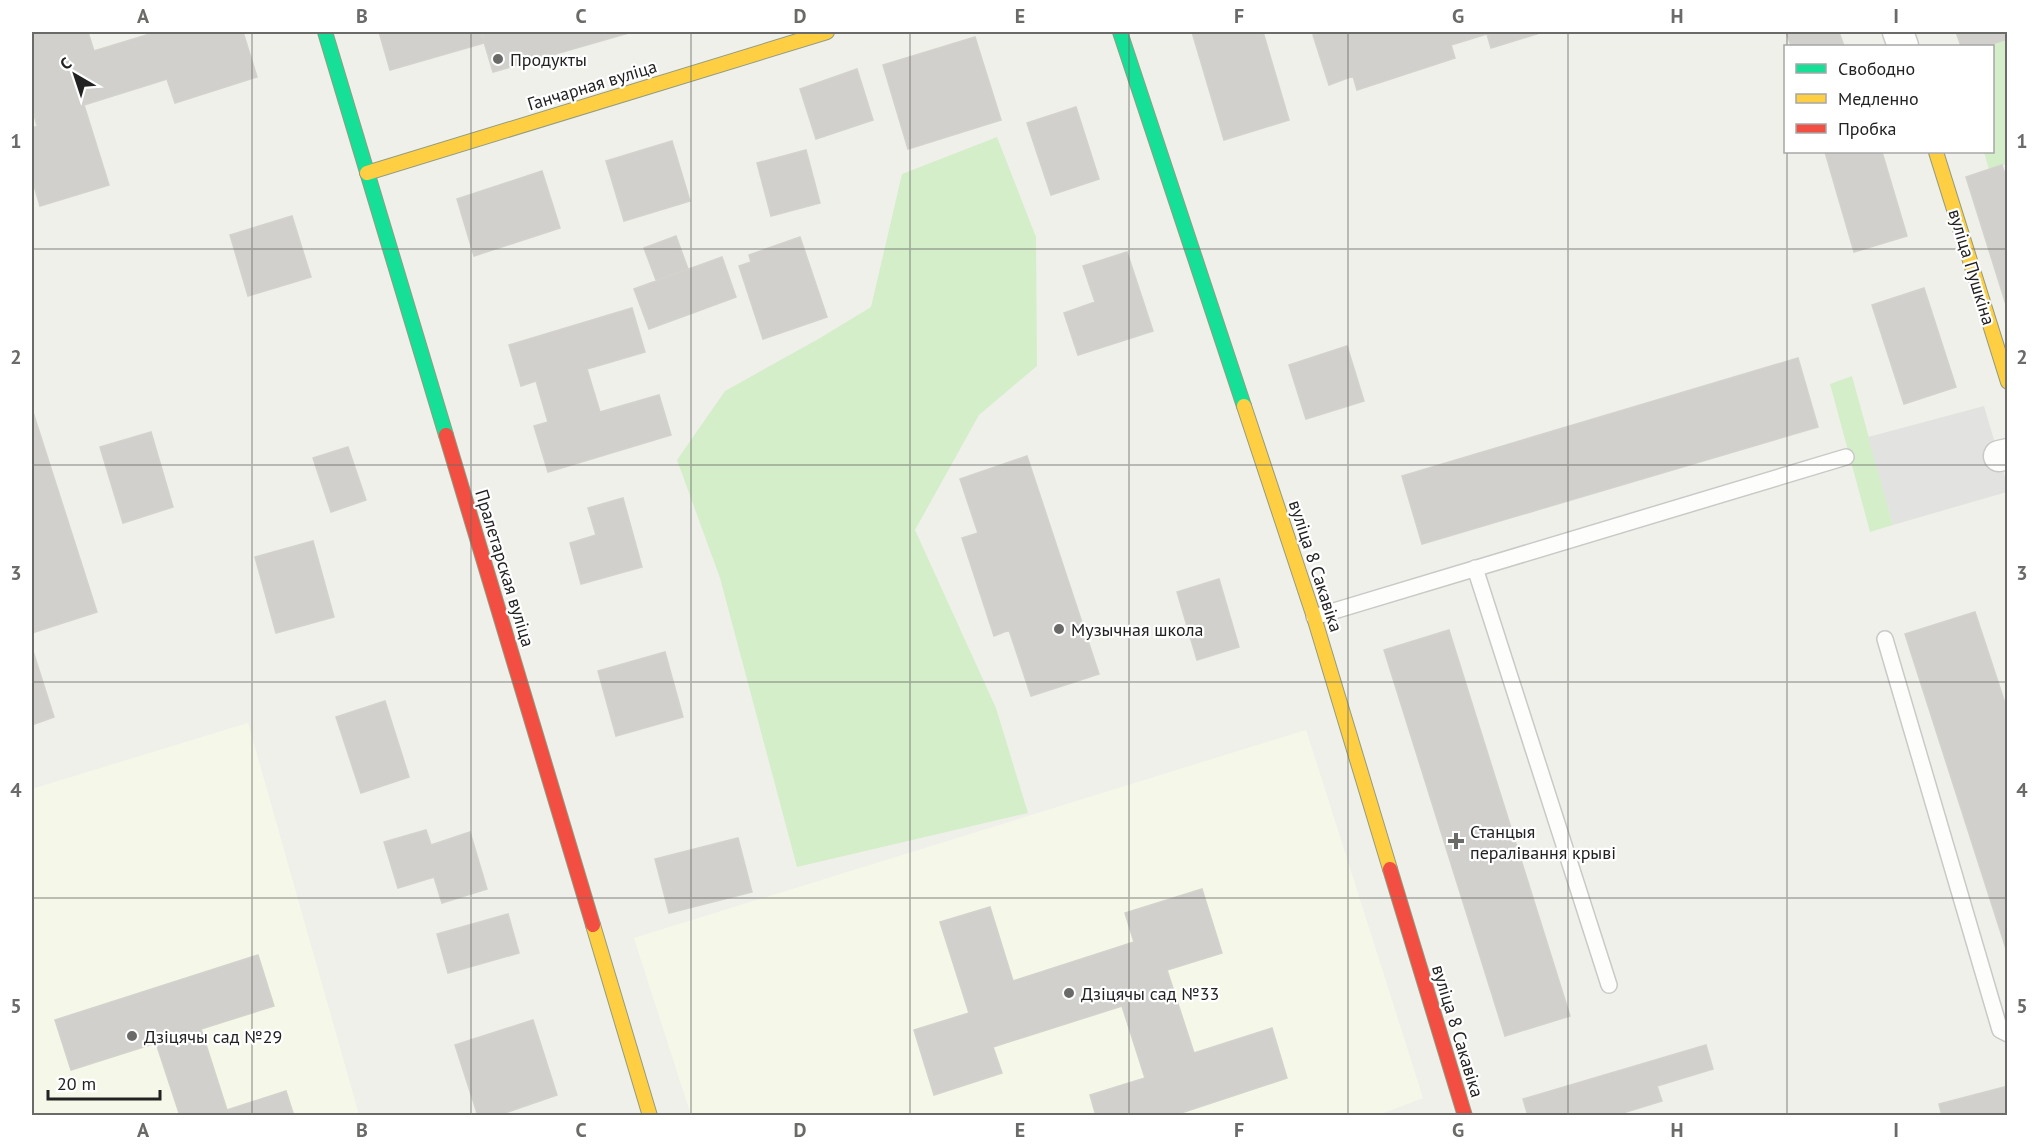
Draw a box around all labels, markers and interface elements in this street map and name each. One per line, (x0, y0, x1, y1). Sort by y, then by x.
text: A (137, 3, 150, 29)
text: B (356, 3, 368, 29)
text: C (575, 3, 587, 29)
text: D (794, 3, 807, 29)
text: E (1015, 3, 1025, 29)
text: F (1234, 3, 1244, 29)
text: G (1452, 3, 1464, 29)
text: H (1670, 3, 1684, 29)
text: I (1893, 3, 1899, 29)
north arrow (45, 45, 105, 105)
legend (1784, 45, 1994, 153)
place label: Продукты (510, 48, 587, 71)
marker: Продукты (491, 52, 505, 66)
text: С (56, 53, 75, 74)
street label: Ганчарная вуліца (525, 54, 659, 116)
text: Свободно (1838, 57, 1915, 80)
text: Медленно (1838, 87, 1919, 110)
text: Пробка (1838, 117, 1896, 140)
text: 1 (10, 128, 22, 154)
text: 1 (2016, 128, 2028, 154)
street label: вуліца Пушкіна (1943, 206, 2001, 328)
text: 2 (10, 344, 22, 370)
text: 2 (2016, 344, 2028, 370)
street label: Пралетарская вуліца (470, 487, 540, 649)
street label: вуліца 8 Сакавіка (1284, 497, 1348, 635)
text: 3 (10, 560, 22, 586)
text: 3 (2016, 560, 2028, 586)
place label: Музычная школа (1071, 618, 1203, 641)
marker: Музычная школа (1052, 622, 1066, 636)
text: 4 (10, 777, 22, 803)
text: 4 (2016, 777, 2028, 803)
place label: Станцыя пералівання крыві (1470, 820, 1616, 864)
marker: Станцыя пералівання крыві (1447, 832, 1465, 850)
street label: вуліца 8 Сакавіка (1427, 962, 1489, 1100)
place label: Дзіцячы сад №33 (1081, 982, 1219, 1005)
marker: Дзіцячы сад №33 (1062, 986, 1076, 1000)
text: 5 (10, 993, 22, 1019)
text: 5 (2016, 993, 2028, 1019)
place label: Дзіцячы сад №29 (144, 1025, 282, 1048)
marker: Дзіцячы сад №29 (125, 1029, 139, 1043)
scale bar (48, 1063, 160, 1101)
text: 20 m (57, 1072, 96, 1095)
text: A (137, 1117, 150, 1143)
text: B (356, 1117, 368, 1143)
text: C (575, 1117, 587, 1143)
text: D (794, 1117, 807, 1143)
text: E (1015, 1117, 1025, 1143)
text: F (1234, 1117, 1244, 1143)
text: G (1452, 1117, 1464, 1143)
text: H (1670, 1117, 1684, 1143)
text: I (1893, 1117, 1899, 1143)

